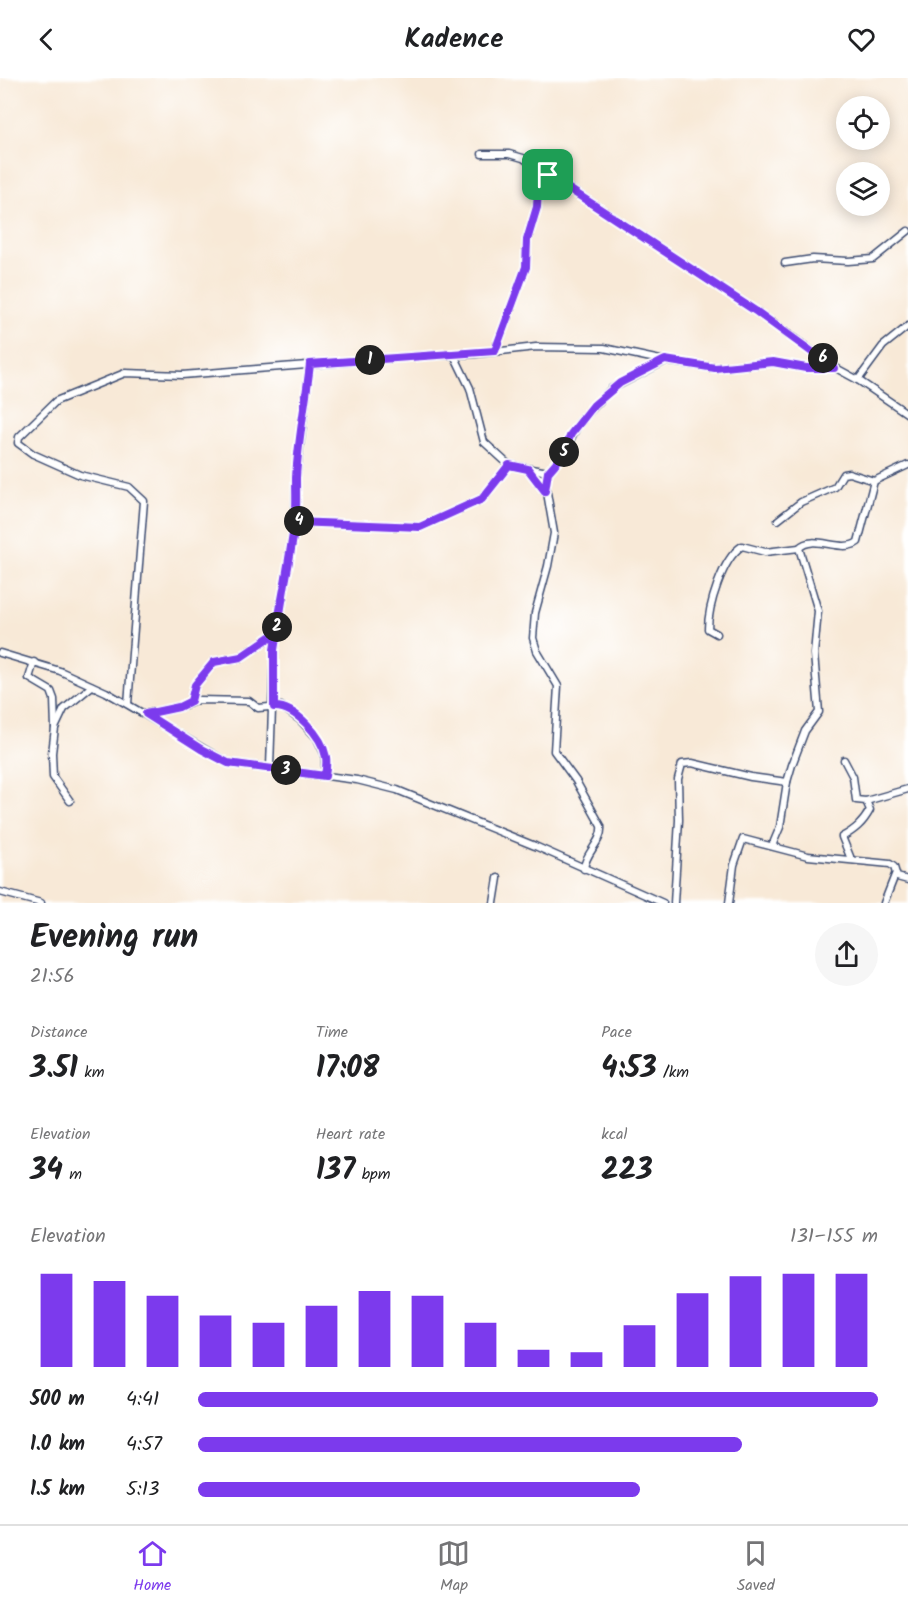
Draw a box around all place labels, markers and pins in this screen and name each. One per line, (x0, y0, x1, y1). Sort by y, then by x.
pin (522, 149, 573, 200)
pin: 6 (808, 343, 838, 373)
pin: 1 (355, 345, 385, 375)
pin: 5 (549, 437, 579, 467)
pin: 4 (284, 506, 314, 536)
pin: 2 (262, 612, 292, 642)
pin: 3 (271, 755, 301, 785)

